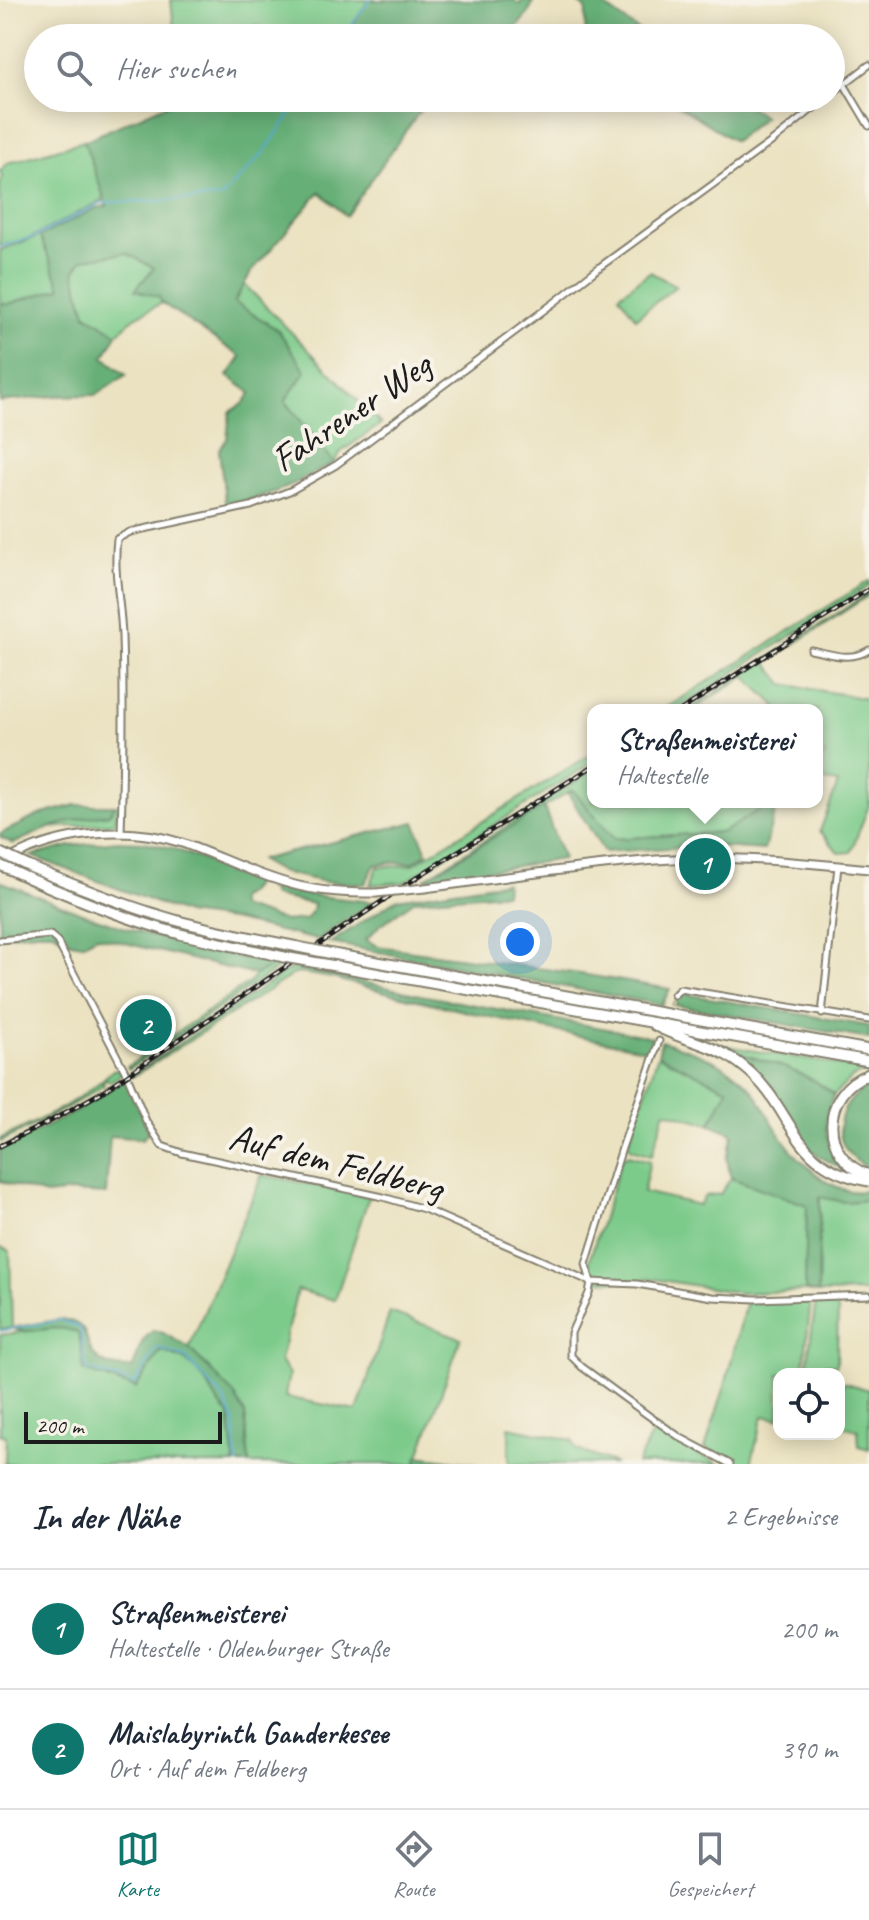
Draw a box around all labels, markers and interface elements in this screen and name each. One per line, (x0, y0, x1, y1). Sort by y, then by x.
search box (24, 24, 845, 112)
icon: search (52, 46, 96, 90)
text: Hier suchen (116, 49, 236, 87)
street label: Fahrener Weg (262, 340, 442, 482)
popup (587, 704, 823, 808)
text: Straßenmeisterei (617, 721, 793, 759)
text: Haltestelle (617, 759, 707, 792)
pin: 1 (679, 834, 731, 894)
your location (500, 922, 540, 962)
pin: 2 (120, 995, 172, 1055)
street label: Auf dem Feldberg (224, 1113, 450, 1212)
map controls (773, 1368, 845, 1440)
button: locate (773, 1368, 845, 1440)
scale bar (24, 1408, 222, 1444)
text: 200 m (36, 1412, 83, 1440)
text: In der Nähe (32, 1495, 178, 1538)
text: 2 Ergebnisse (724, 1500, 837, 1533)
text: Straßenmeisterei (108, 1594, 285, 1632)
text: 1 (52, 1613, 64, 1646)
text: 200 m (781, 1613, 837, 1646)
text: Haltestelle · Oldenburger Straße (108, 1632, 389, 1665)
text: Maislabyrinth Ganderkesee (108, 1714, 388, 1752)
text: 2 (52, 1733, 64, 1766)
text: 390 m (781, 1733, 837, 1766)
text: Ort · Auf dem Feldberg (108, 1752, 306, 1785)
tab: Karte (116, 1827, 160, 1903)
tab: Route (392, 1827, 436, 1903)
tab: Gespeichert (667, 1827, 753, 1903)

